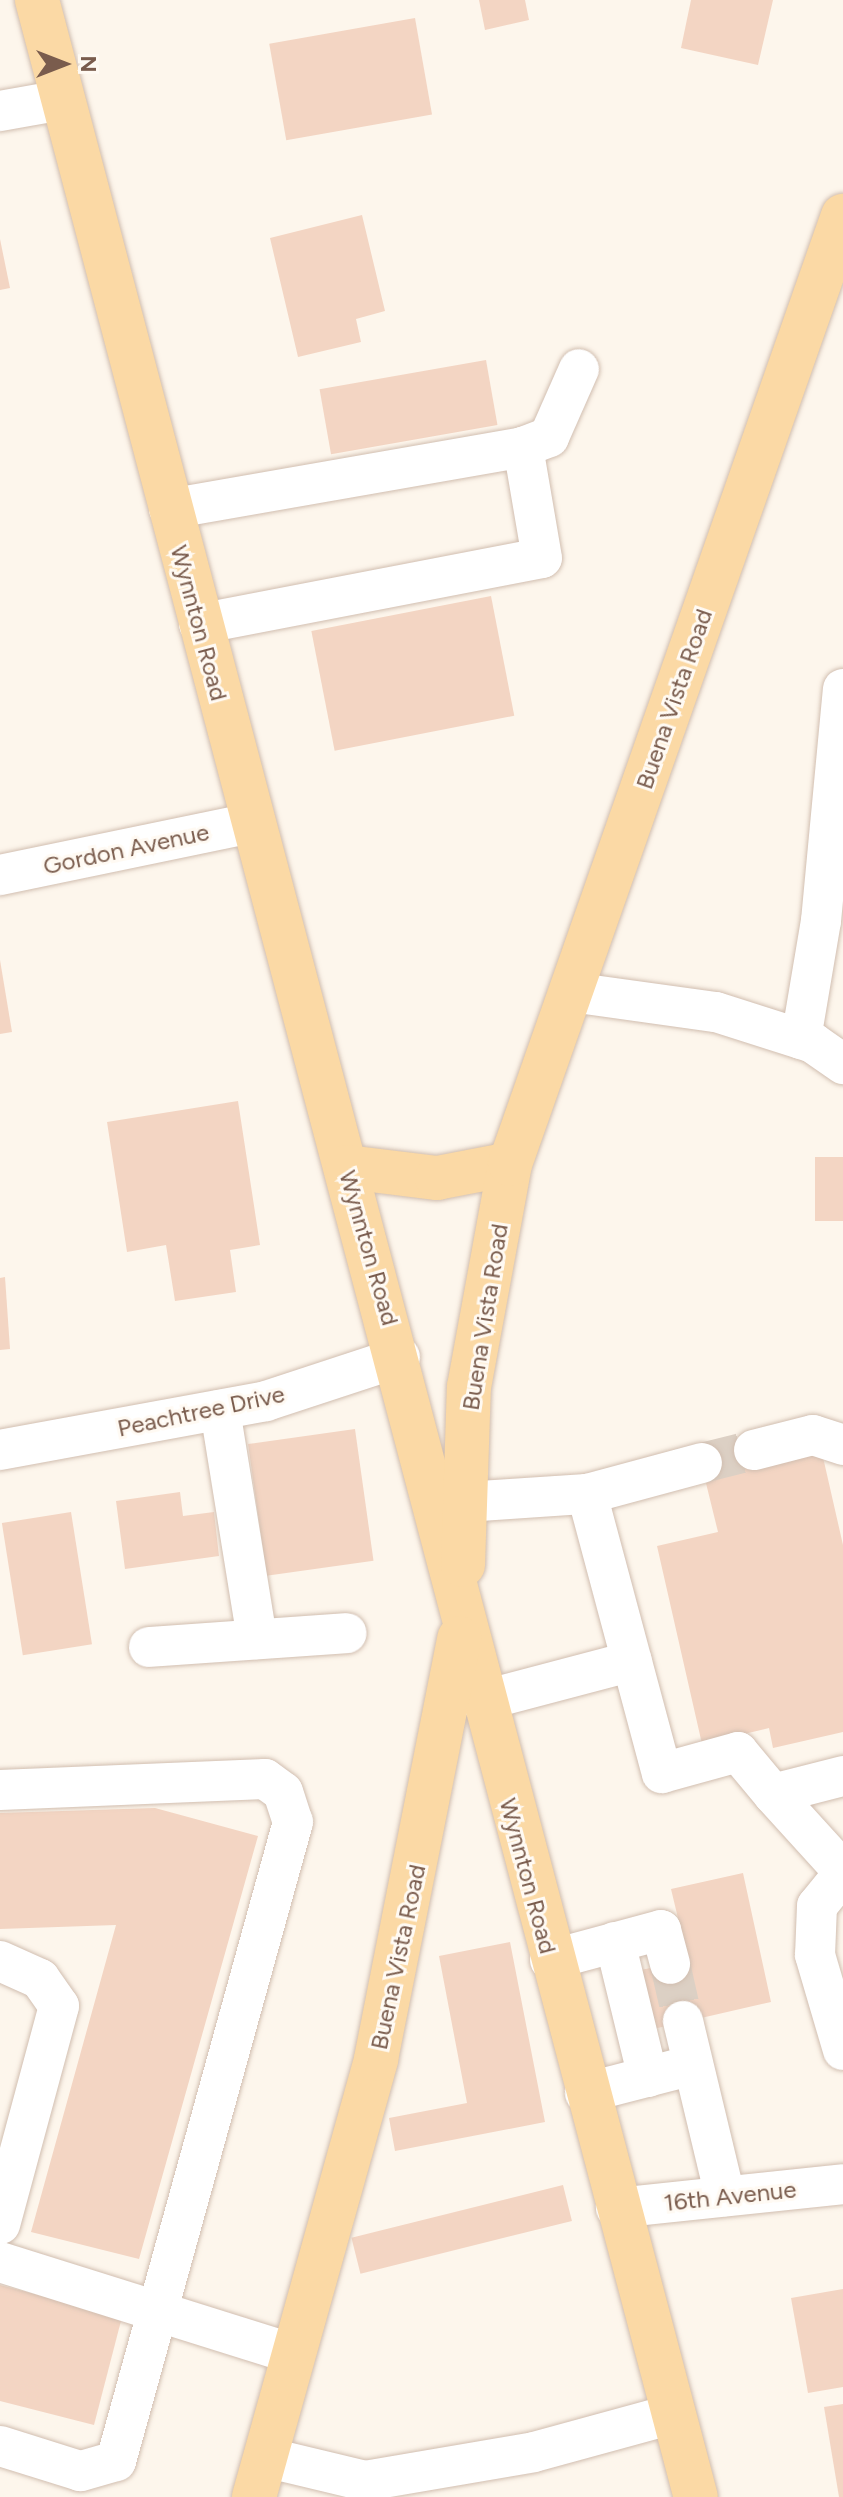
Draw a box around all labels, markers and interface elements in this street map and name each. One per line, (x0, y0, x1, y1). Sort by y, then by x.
north arrow (24, 24, 104, 104)
text: N (75, 55, 102, 73)
street label: Wynnton Road (164, 542, 234, 704)
street label: Buena Vista Road (630, 605, 718, 793)
street label: Gordon Avenue (40, 817, 212, 881)
street label: Wynnton Road (333, 1167, 405, 1329)
street label: Buena Vista Road (456, 1222, 514, 1412)
street label: Peachtree Drive (115, 1379, 287, 1443)
street label: Wynnton Road (493, 1795, 563, 1957)
street label: Buena Vista Road (364, 1862, 432, 2052)
street label: 16th Avenue (662, 2175, 798, 2217)

